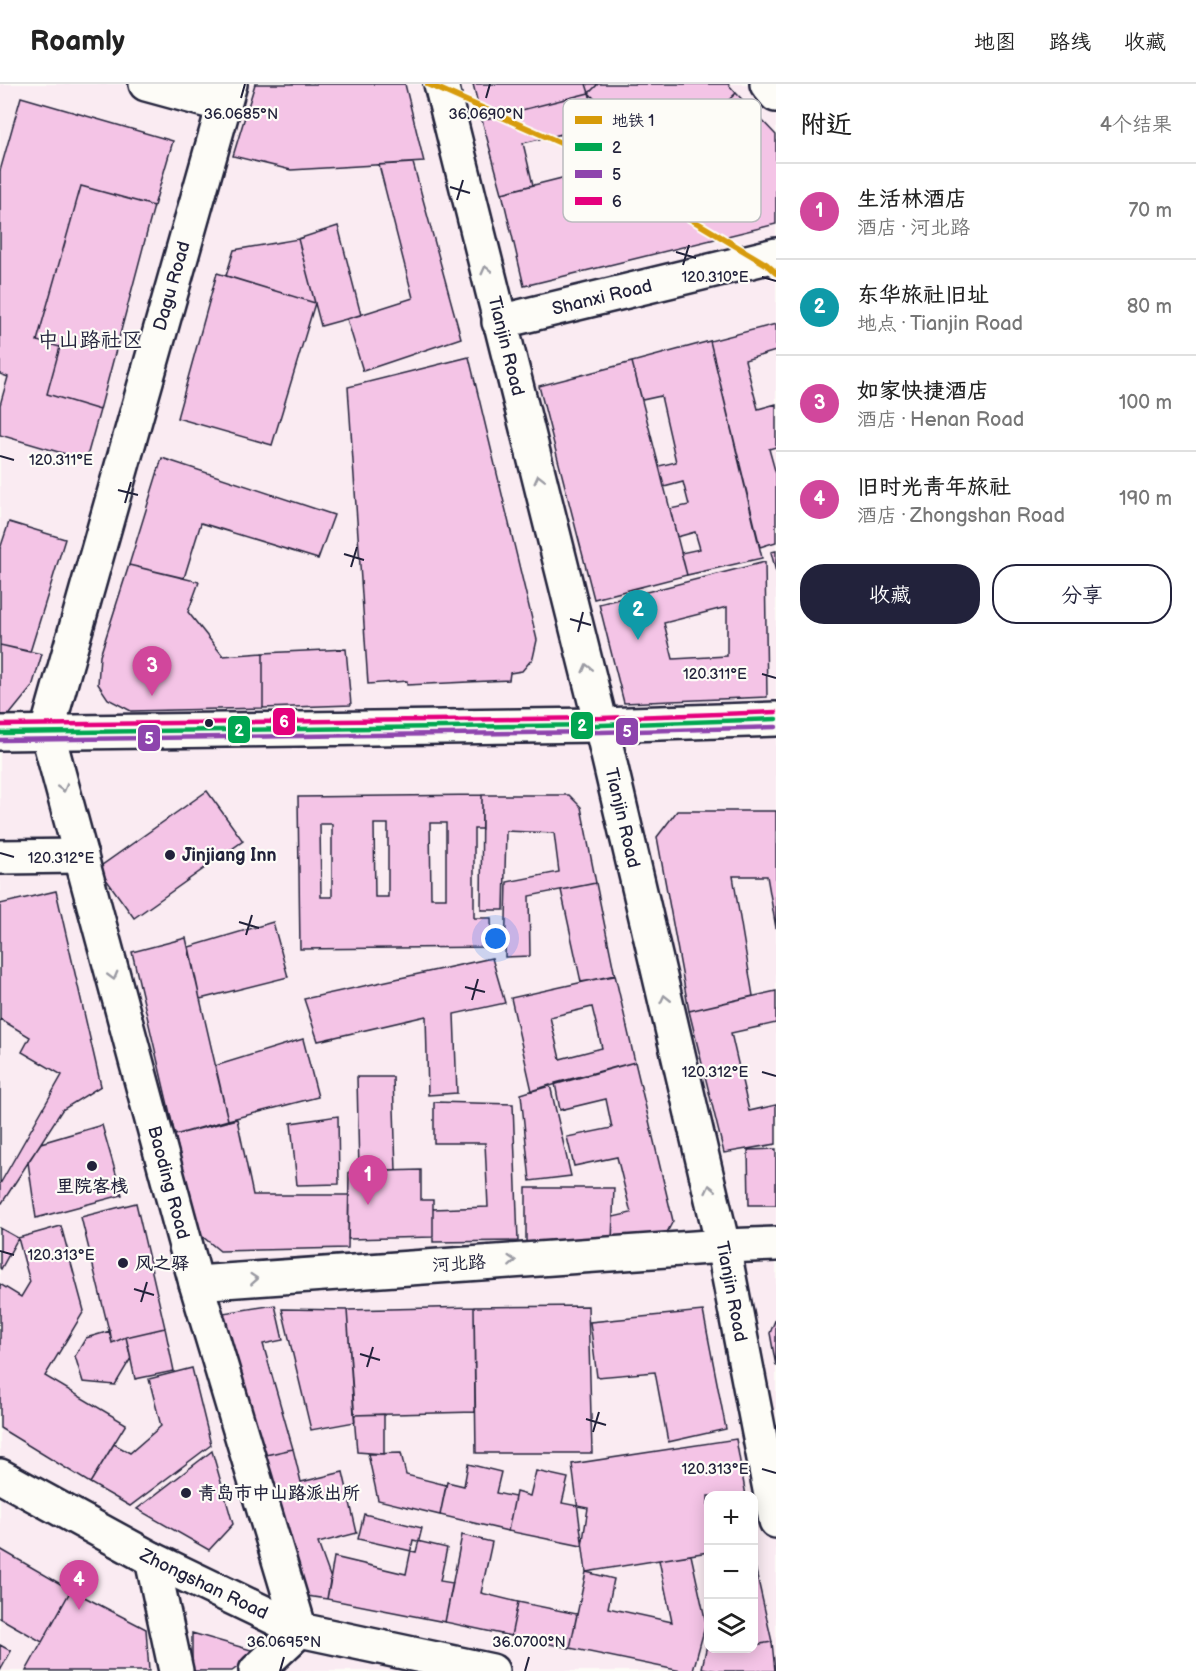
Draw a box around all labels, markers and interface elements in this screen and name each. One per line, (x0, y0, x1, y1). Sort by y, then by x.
text: Roamly (30, 25, 125, 58)
text: 地图 (974, 30, 1016, 55)
text: 路线 (1049, 30, 1091, 55)
text: 收藏 (1124, 30, 1166, 55)
legend (563, 99, 761, 222)
text: 36.0685°N (204, 105, 278, 124)
text: 36.0690°N (449, 105, 524, 124)
text: 附近 (800, 110, 852, 141)
text: 地铁 1 (612, 112, 655, 131)
text: 4个结果 (1100, 113, 1172, 137)
text: 2 (612, 139, 622, 158)
text: 5 (612, 166, 621, 185)
text: 生活林酒店 (857, 186, 967, 213)
text: 6 (612, 193, 622, 212)
text: 1 (815, 199, 824, 223)
text: 70 m (1128, 199, 1172, 223)
text: 酒店 · 河北路 (857, 216, 970, 240)
street label: Dagu Road (149, 239, 195, 333)
one-way arrow (480, 265, 493, 275)
text: 120.310°E (681, 268, 749, 287)
street label: Shanxi Road (550, 275, 654, 319)
text: 东华旅社旧址 (857, 282, 989, 309)
street label: Tianjin Road (484, 294, 529, 398)
text: 2 (814, 295, 825, 319)
text: 80 m (1127, 295, 1172, 319)
text: 地点 · Tianjin Road (857, 312, 1023, 336)
district label: 中山路社区 (38, 328, 143, 353)
text: 如家快捷酒店 (857, 378, 989, 405)
text: 3 (814, 391, 825, 415)
text: 100 m (1119, 391, 1172, 415)
text: 酒店 · Henan Road (857, 408, 1024, 432)
text: 120.311°E (29, 451, 93, 470)
text: 旧时光青年旅社 (857, 474, 1011, 501)
one-way arrow (533, 475, 546, 485)
text: 4 (814, 487, 825, 511)
text: 190 m (1119, 487, 1172, 511)
text: 酒店 · Zhongshan Road (857, 504, 1065, 528)
button: 收藏 (800, 564, 980, 624)
button: 分享 (992, 564, 1172, 624)
pin: 2 (618, 590, 658, 640)
pin: 3 (132, 646, 172, 696)
one-way arrow (581, 664, 594, 674)
text: 120.311°E (683, 665, 747, 684)
line badge: 6 (272, 707, 296, 736)
line badge: 2 (570, 711, 594, 740)
text: 6 (279, 713, 289, 732)
line badge: 2 (227, 715, 251, 744)
unlabelled marker (203, 717, 215, 729)
text: 2 (577, 717, 587, 736)
line badge: 5 (615, 717, 639, 746)
text: 2 (234, 722, 244, 741)
text: 5 (622, 723, 632, 742)
line badge: 5 (137, 724, 161, 752)
text: 5 (144, 730, 154, 749)
street label: Tianjin Road (601, 766, 645, 870)
one-way arrow (55, 783, 68, 793)
place label: Jinjiang Inn (182, 845, 277, 866)
marker: Jinjiang Inn (163, 848, 177, 862)
text: 120.312°E (28, 849, 94, 868)
your location (481, 924, 510, 953)
one-way arrow (106, 970, 118, 981)
one-way arrow (659, 994, 672, 1004)
text: 120.312°E (682, 1063, 748, 1082)
street label: Baoding Road (144, 1124, 194, 1241)
pin: 1 (348, 1156, 388, 1205)
marker: 里院客栈 (85, 1159, 99, 1173)
place label: 里院客栈 (56, 1176, 128, 1197)
one-way arrow (704, 1184, 717, 1194)
street label: Tianjin Road (712, 1239, 752, 1343)
text: 120.313°E (27, 1246, 95, 1265)
street label: 河北路 (431, 1252, 487, 1276)
place label: 风之驿 (135, 1253, 189, 1274)
one-way arrow (507, 1254, 516, 1267)
marker: 风之驿 (116, 1256, 130, 1270)
one-way arrow (250, 1272, 259, 1285)
text: 120.313°E (681, 1460, 749, 1479)
place label: 青岛市中山路派出所 (198, 1483, 360, 1504)
marker: 青岛市中山路派出所 (179, 1486, 193, 1500)
map controls (704, 1491, 758, 1653)
button: + (704, 1491, 758, 1545)
street label: Zhongshan Road (136, 1544, 272, 1624)
button: − (704, 1545, 758, 1599)
pin: 4 (60, 1560, 98, 1610)
button: layers (704, 1599, 758, 1653)
text: 36.0695°N (247, 1633, 321, 1652)
text: 36.0700°N (492, 1633, 566, 1652)

